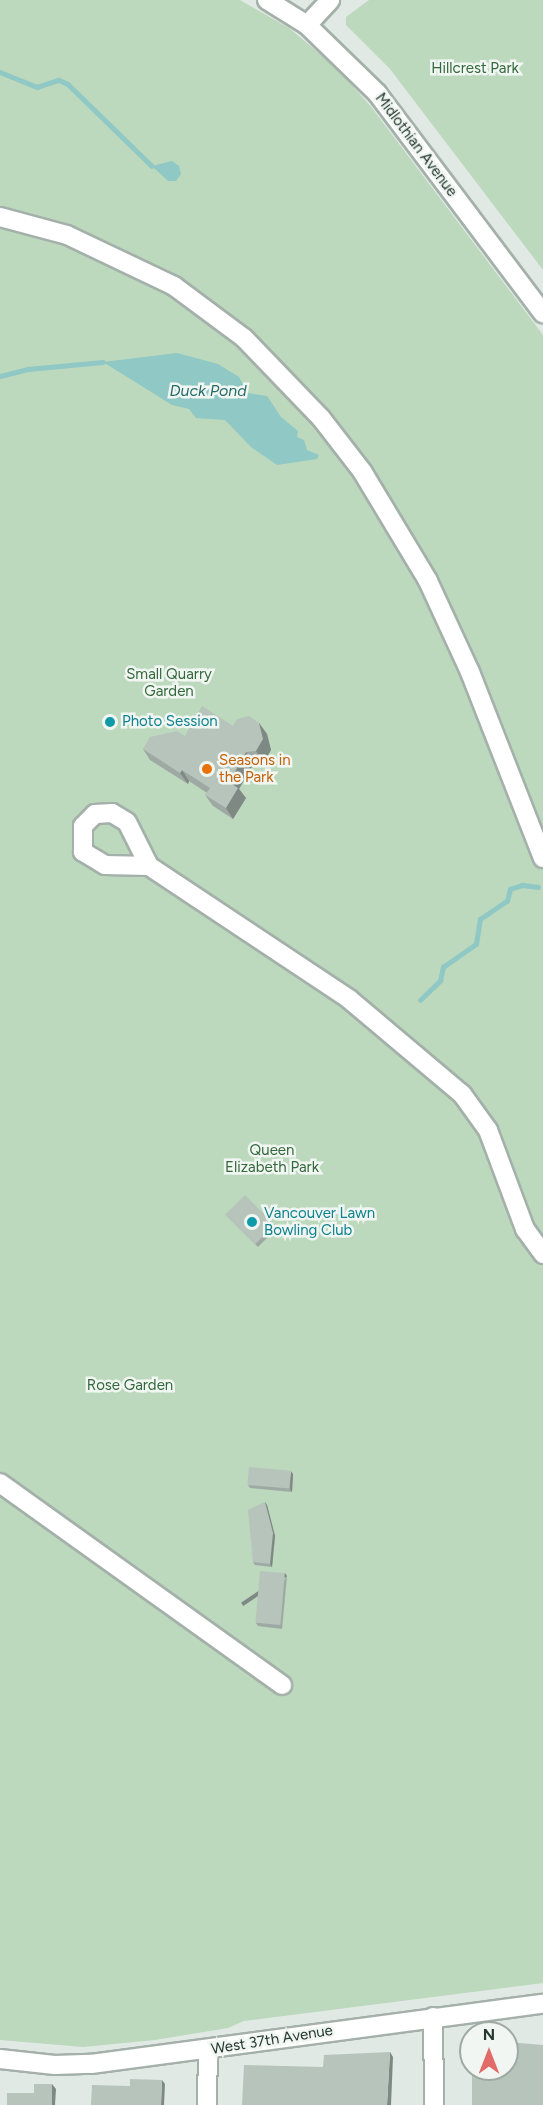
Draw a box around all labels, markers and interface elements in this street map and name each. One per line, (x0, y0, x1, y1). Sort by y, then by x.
park label: Hillcrest Park (431, 60, 519, 78)
street label: Midlothian Avenue (371, 90, 461, 200)
water label: Duck Pond (169, 381, 247, 401)
park label: Small Quarry Garden (126, 665, 212, 700)
place label: Photo Session (122, 713, 218, 731)
marker: Photo Session (103, 715, 117, 729)
place label: Seasons in the Park (219, 751, 291, 786)
marker: Seasons in the Park (200, 762, 214, 776)
park label: Queen Elizabeth Park (225, 1141, 319, 1176)
place label: Vancouver Lawn Bowling Club (264, 1204, 375, 1239)
marker: Vancouver Lawn Bowling Club (245, 1215, 259, 1229)
park label: Rose Garden (87, 1377, 173, 1395)
street label: West 37th Avenue (210, 2021, 334, 2059)
north arrow (459, 2021, 519, 2081)
text: N (483, 2025, 495, 2044)

